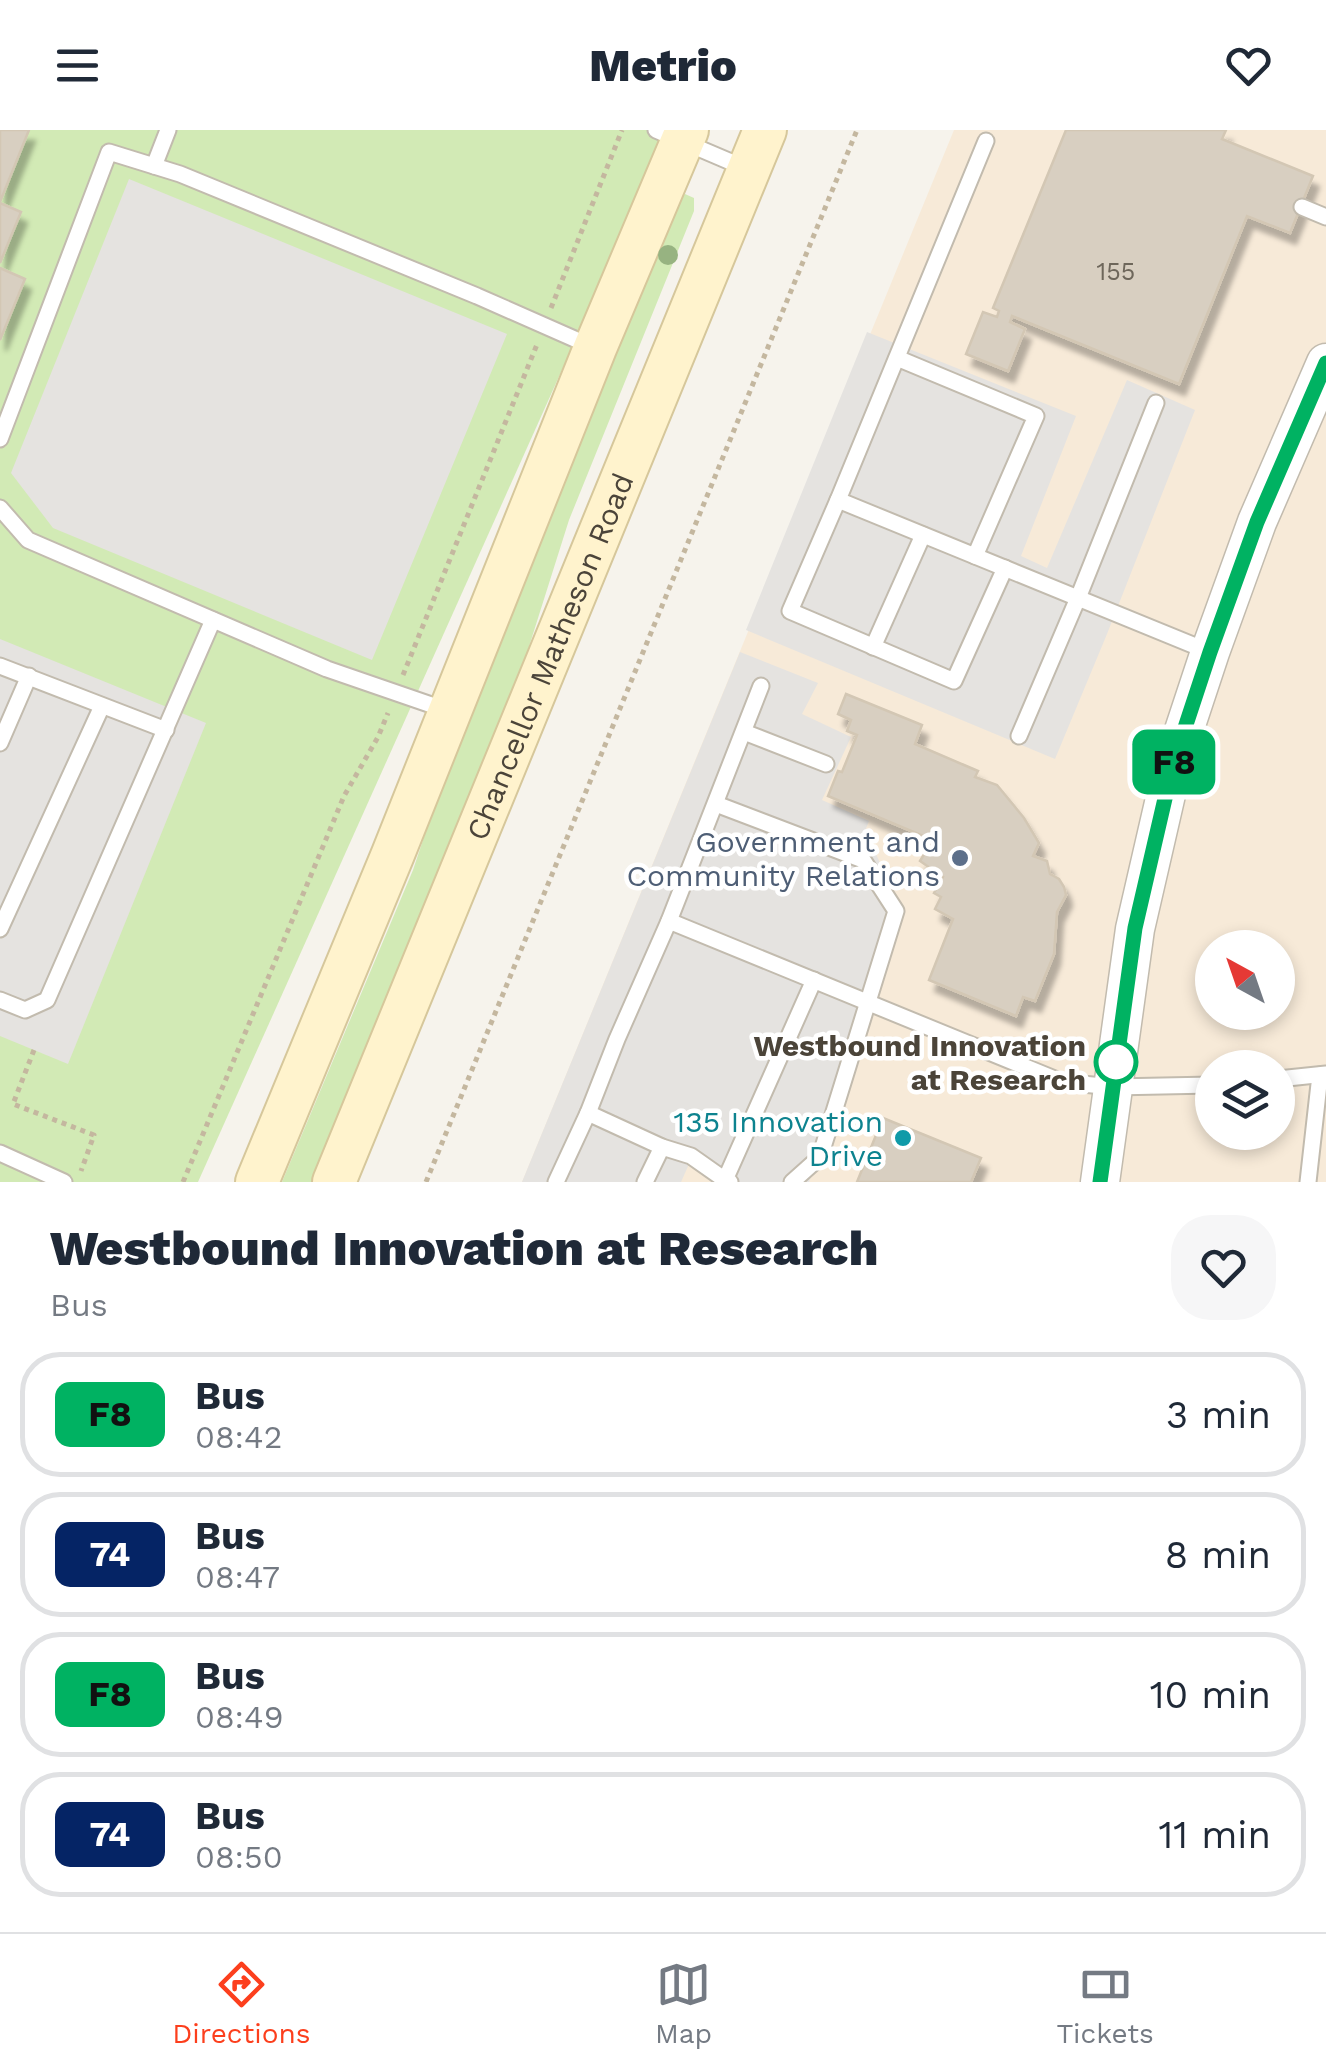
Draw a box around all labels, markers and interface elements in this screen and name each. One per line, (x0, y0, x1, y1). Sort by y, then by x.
icon: menu (50, 38, 105, 93)
icon: heart (1221, 38, 1276, 93)
text: Metrio (589, 39, 737, 92)
house number: 155 (1097, 257, 1135, 286)
street label: Chancellor Matheson Road (459, 468, 640, 845)
line badge: F8 (1129, 730, 1219, 794)
text: F8 (1152, 741, 1196, 783)
place label: Government and Community Relations (626, 824, 940, 893)
marker: Government and Community Relations (949, 847, 971, 869)
north arrow (1195, 930, 1295, 1030)
map controls (1195, 930, 1295, 1150)
place label: Westbound Innovation at Research (753, 1028, 1086, 1097)
marker: Westbound Innovation at Research (1095, 1041, 1137, 1083)
button: layers (1195, 1050, 1295, 1150)
place label: 135 Innovation Drive (674, 1104, 883, 1173)
marker: 135 Innovation Drive (892, 1127, 914, 1149)
button: heart (1171, 1215, 1276, 1320)
text: Westbound Innovation at Research (50, 1220, 878, 1277)
text: Bus (50, 1286, 108, 1324)
text: Bus (195, 1374, 265, 1418)
text: F8 (88, 1393, 132, 1435)
text: 3 min (1166, 1393, 1271, 1437)
text: 08:42 (195, 1418, 282, 1456)
text: Bus (195, 1514, 265, 1558)
text: 74 (90, 1533, 130, 1575)
text: 8 min (1165, 1533, 1271, 1577)
text: 08:47 (195, 1558, 280, 1596)
text: Bus (195, 1654, 265, 1698)
text: F8 (88, 1673, 132, 1715)
text: 10 min (1150, 1673, 1271, 1717)
text: 08:49 (195, 1698, 283, 1736)
text: Bus (195, 1794, 265, 1838)
text: 74 (90, 1813, 130, 1855)
text: 11 min (1159, 1813, 1271, 1857)
text: 08:50 (195, 1838, 283, 1876)
tab: Directions (172, 1957, 311, 2050)
tab: Map (655, 1957, 712, 2050)
tab: Tickets (1057, 1957, 1154, 2050)

